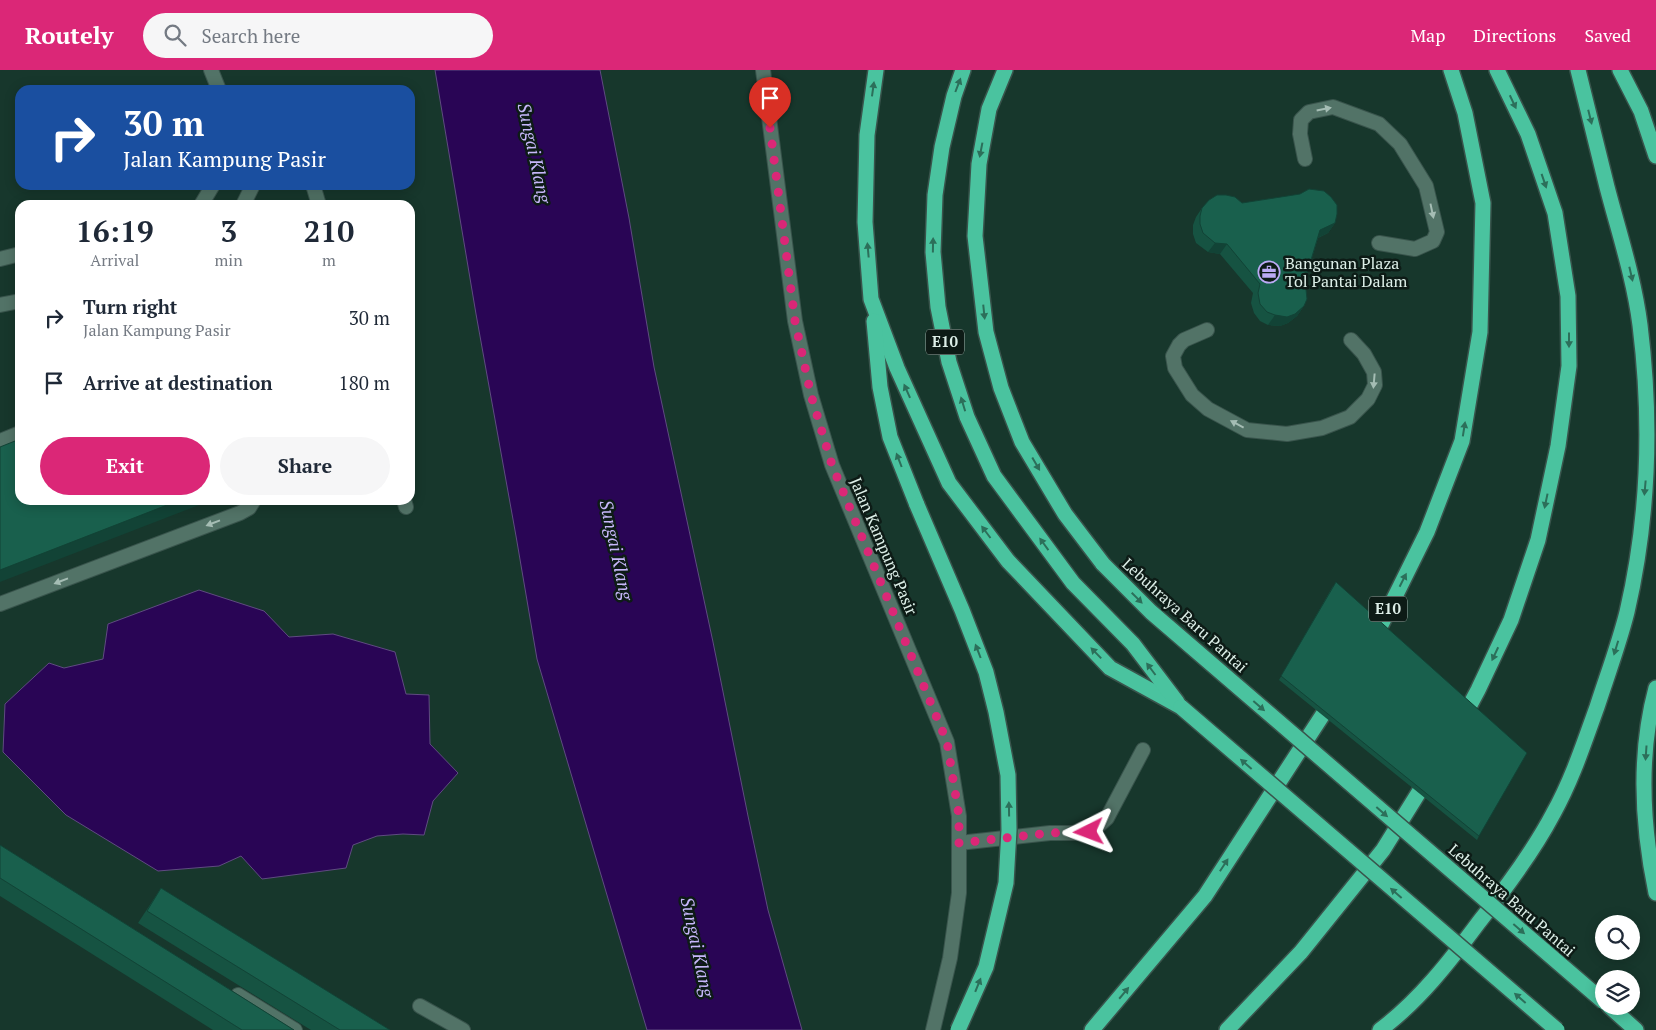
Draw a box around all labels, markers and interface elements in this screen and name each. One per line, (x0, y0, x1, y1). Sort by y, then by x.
search box (143, 13, 493, 58)
text: Routely (25, 19, 113, 51)
icon: search (161, 21, 189, 49)
text: Search here (201, 23, 300, 48)
text: Map (1410, 23, 1445, 47)
text: Directions (1473, 23, 1556, 47)
text: Saved (1584, 23, 1631, 47)
pin (749, 77, 791, 128)
one-way arrow (955, 78, 962, 93)
one-way arrow (870, 80, 878, 96)
icon: arrive (756, 84, 784, 112)
one-way arrow (1509, 95, 1517, 109)
text: 30 m (123, 100, 204, 146)
water label: Sungai Klang (513, 101, 558, 206)
icon: right (40, 105, 105, 170)
one-way arrow (1317, 105, 1332, 113)
one-way arrow (1586, 110, 1594, 125)
one-way arrow (977, 142, 985, 158)
text: Jalan Kampung Pasir (123, 144, 326, 173)
one-way arrow (1541, 173, 1548, 188)
one-way arrow (1428, 204, 1436, 219)
text: 16:19 (76, 211, 154, 251)
text: 3 (220, 211, 237, 251)
text: 210 (303, 211, 354, 251)
one-way arrow (929, 237, 937, 253)
one-way arrow (863, 242, 871, 258)
text: Arrival (90, 249, 139, 271)
text: min (215, 249, 243, 271)
text: m (322, 249, 336, 271)
place label: Bangunan Plaza Tol Pantai Dalam (1285, 252, 1408, 292)
office icon: Bangunan Plaza Tol Pantai Dalam (1257, 260, 1281, 284)
one-way arrow (1627, 267, 1635, 282)
text: Turn right (83, 294, 177, 319)
icon: right (40, 304, 68, 332)
one-way arrow (980, 304, 988, 320)
text: 30 m (349, 305, 390, 330)
text: Jalan Kampung Pasir (83, 319, 231, 341)
road number: E10 (926, 330, 964, 354)
one-way arrow (1565, 332, 1573, 348)
icon: arrive (40, 369, 68, 397)
text: Arrive at destination (83, 370, 272, 395)
text: 180 m (339, 370, 390, 395)
one-way arrow (1369, 373, 1377, 389)
one-way arrow (903, 384, 911, 398)
one-way arrow (958, 397, 966, 412)
one-way arrow (1229, 420, 1244, 428)
one-way arrow (1461, 421, 1469, 437)
button: Exit (40, 437, 210, 495)
button: Share (220, 437, 390, 495)
one-way arrow (895, 452, 903, 467)
one-way arrow (1031, 458, 1040, 471)
street label: Jalan Kampung Pasir (845, 474, 923, 619)
one-way arrow (1641, 480, 1649, 496)
one-way arrow (1542, 493, 1550, 508)
water label: Sungai Klang (595, 498, 640, 603)
one-way arrow (205, 519, 220, 527)
one-way arrow (981, 526, 992, 539)
one-way arrow (1039, 537, 1049, 551)
street label: Lebuhraya Baru Pantai (1118, 553, 1252, 677)
one-way arrow (1399, 572, 1407, 587)
one-way arrow (53, 577, 68, 585)
one-way arrow (1131, 592, 1143, 604)
road number: E10 (1369, 596, 1407, 622)
one-way arrow (1612, 640, 1619, 655)
one-way arrow (974, 643, 982, 658)
one-way arrow (1090, 647, 1102, 659)
one-way arrow (1490, 647, 1498, 661)
one-way arrow (1146, 662, 1156, 676)
one-way arrow (1252, 700, 1265, 711)
one-way arrow (1641, 746, 1649, 762)
one-way arrow (1241, 758, 1253, 770)
one-way arrow (1005, 801, 1013, 817)
position arrow (1062, 805, 1114, 857)
one-way arrow (1375, 806, 1388, 817)
street label: Lebuhraya Baru Pantai (1444, 839, 1580, 961)
one-way arrow (1220, 859, 1229, 872)
one-way arrow (1390, 887, 1403, 898)
water label: Sungai Klang (676, 895, 721, 1000)
map controls (1595, 915, 1640, 1015)
button: search (1595, 915, 1640, 960)
one-way arrow (1512, 923, 1524, 935)
button: layers (1595, 970, 1640, 1015)
one-way arrow (975, 978, 982, 993)
one-way arrow (1118, 986, 1129, 999)
one-way arrow (1513, 993, 1526, 1004)

